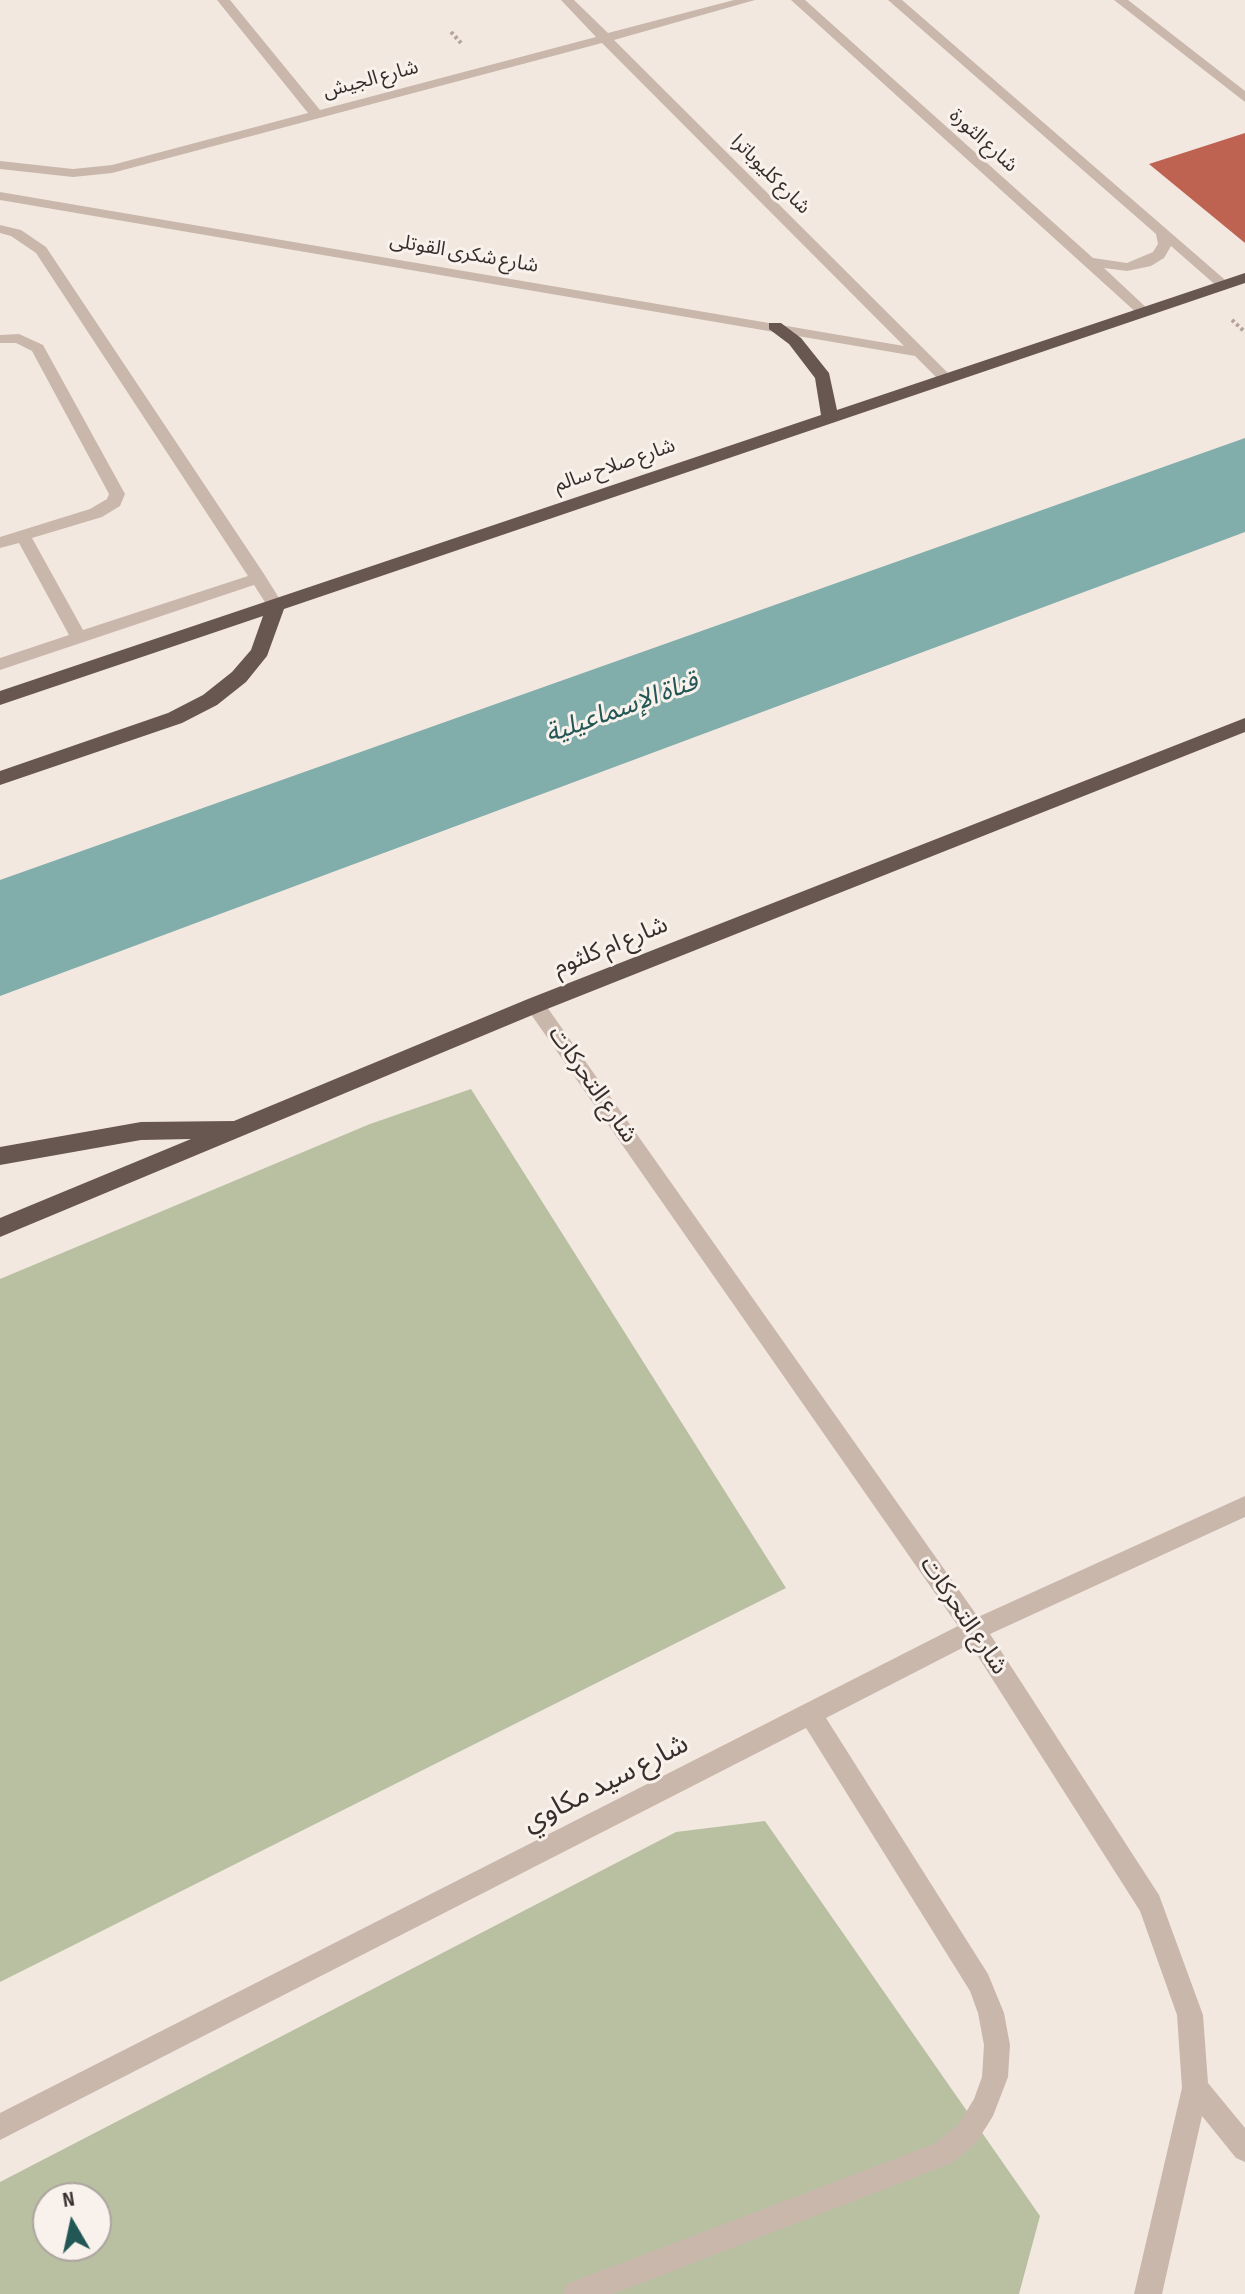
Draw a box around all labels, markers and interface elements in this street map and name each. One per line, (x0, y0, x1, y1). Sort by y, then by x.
street label: شارع الجيش (321, 56, 421, 104)
street label: شارع الثورة (944, 104, 1022, 178)
street label: شارع كليوباترا (725, 130, 815, 220)
street label: شارع شكرى القوتلى (388, 229, 540, 279)
street label: شارع صلاح سالم (551, 434, 679, 498)
water label: قناة الإسماعيلية (542, 667, 702, 751)
street label: شارع ام كلثوم (550, 911, 672, 983)
street label: شارع التحركات (541, 1021, 643, 1149)
street label: شارع التحركات (913, 1552, 1013, 1680)
street label: شارع سيد مكاوي (517, 1728, 695, 1840)
north arrow (32, 2182, 112, 2262)
text: N (61, 2186, 76, 2214)

